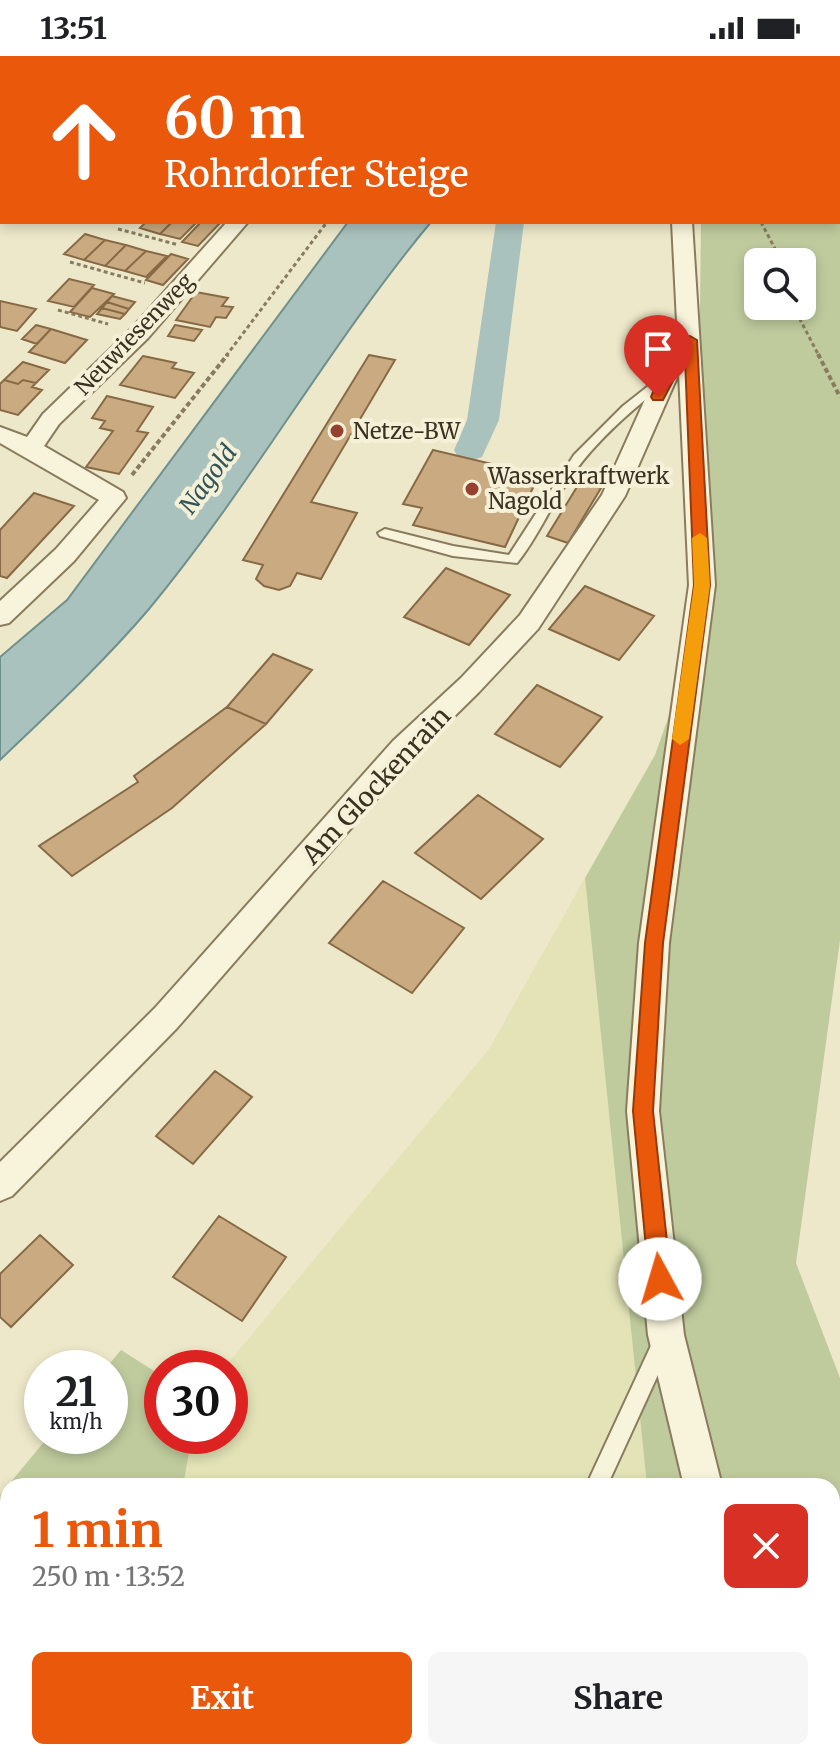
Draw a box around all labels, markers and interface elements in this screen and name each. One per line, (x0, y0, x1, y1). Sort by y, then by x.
text: 13:51 (40, 9, 107, 47)
text: 60 m (164, 83, 305, 153)
icon: ahead (32, 88, 136, 192)
text: Rohrdorfer Steige (164, 152, 468, 197)
map controls (744, 248, 816, 320)
button: search (744, 248, 816, 320)
street label: Neuwiesenweg (69, 267, 199, 401)
pin (624, 315, 692, 397)
icon: arrive (636, 327, 680, 371)
place label: Netze-BW (353, 417, 461, 445)
marker: Netze-BW (328, 422, 346, 440)
water label: Nagold (172, 438, 244, 520)
place label: Wasserkraftwerk Nagold (487, 462, 670, 515)
marker: Wasserkraftwerk Nagold (463, 480, 481, 498)
street label: Am Glockenrain (294, 699, 457, 871)
position arrow (618, 1237, 702, 1321)
speed limit sign: 30 (144, 1350, 248, 1454)
text: 21 (56, 1367, 96, 1417)
text: km/h (50, 1409, 102, 1434)
text: 1 min (32, 1500, 163, 1560)
button: close (724, 1504, 808, 1588)
text: 250 m · 13:52 (32, 1560, 185, 1593)
button: Exit (32, 1652, 412, 1744)
button: Share (428, 1652, 808, 1744)

